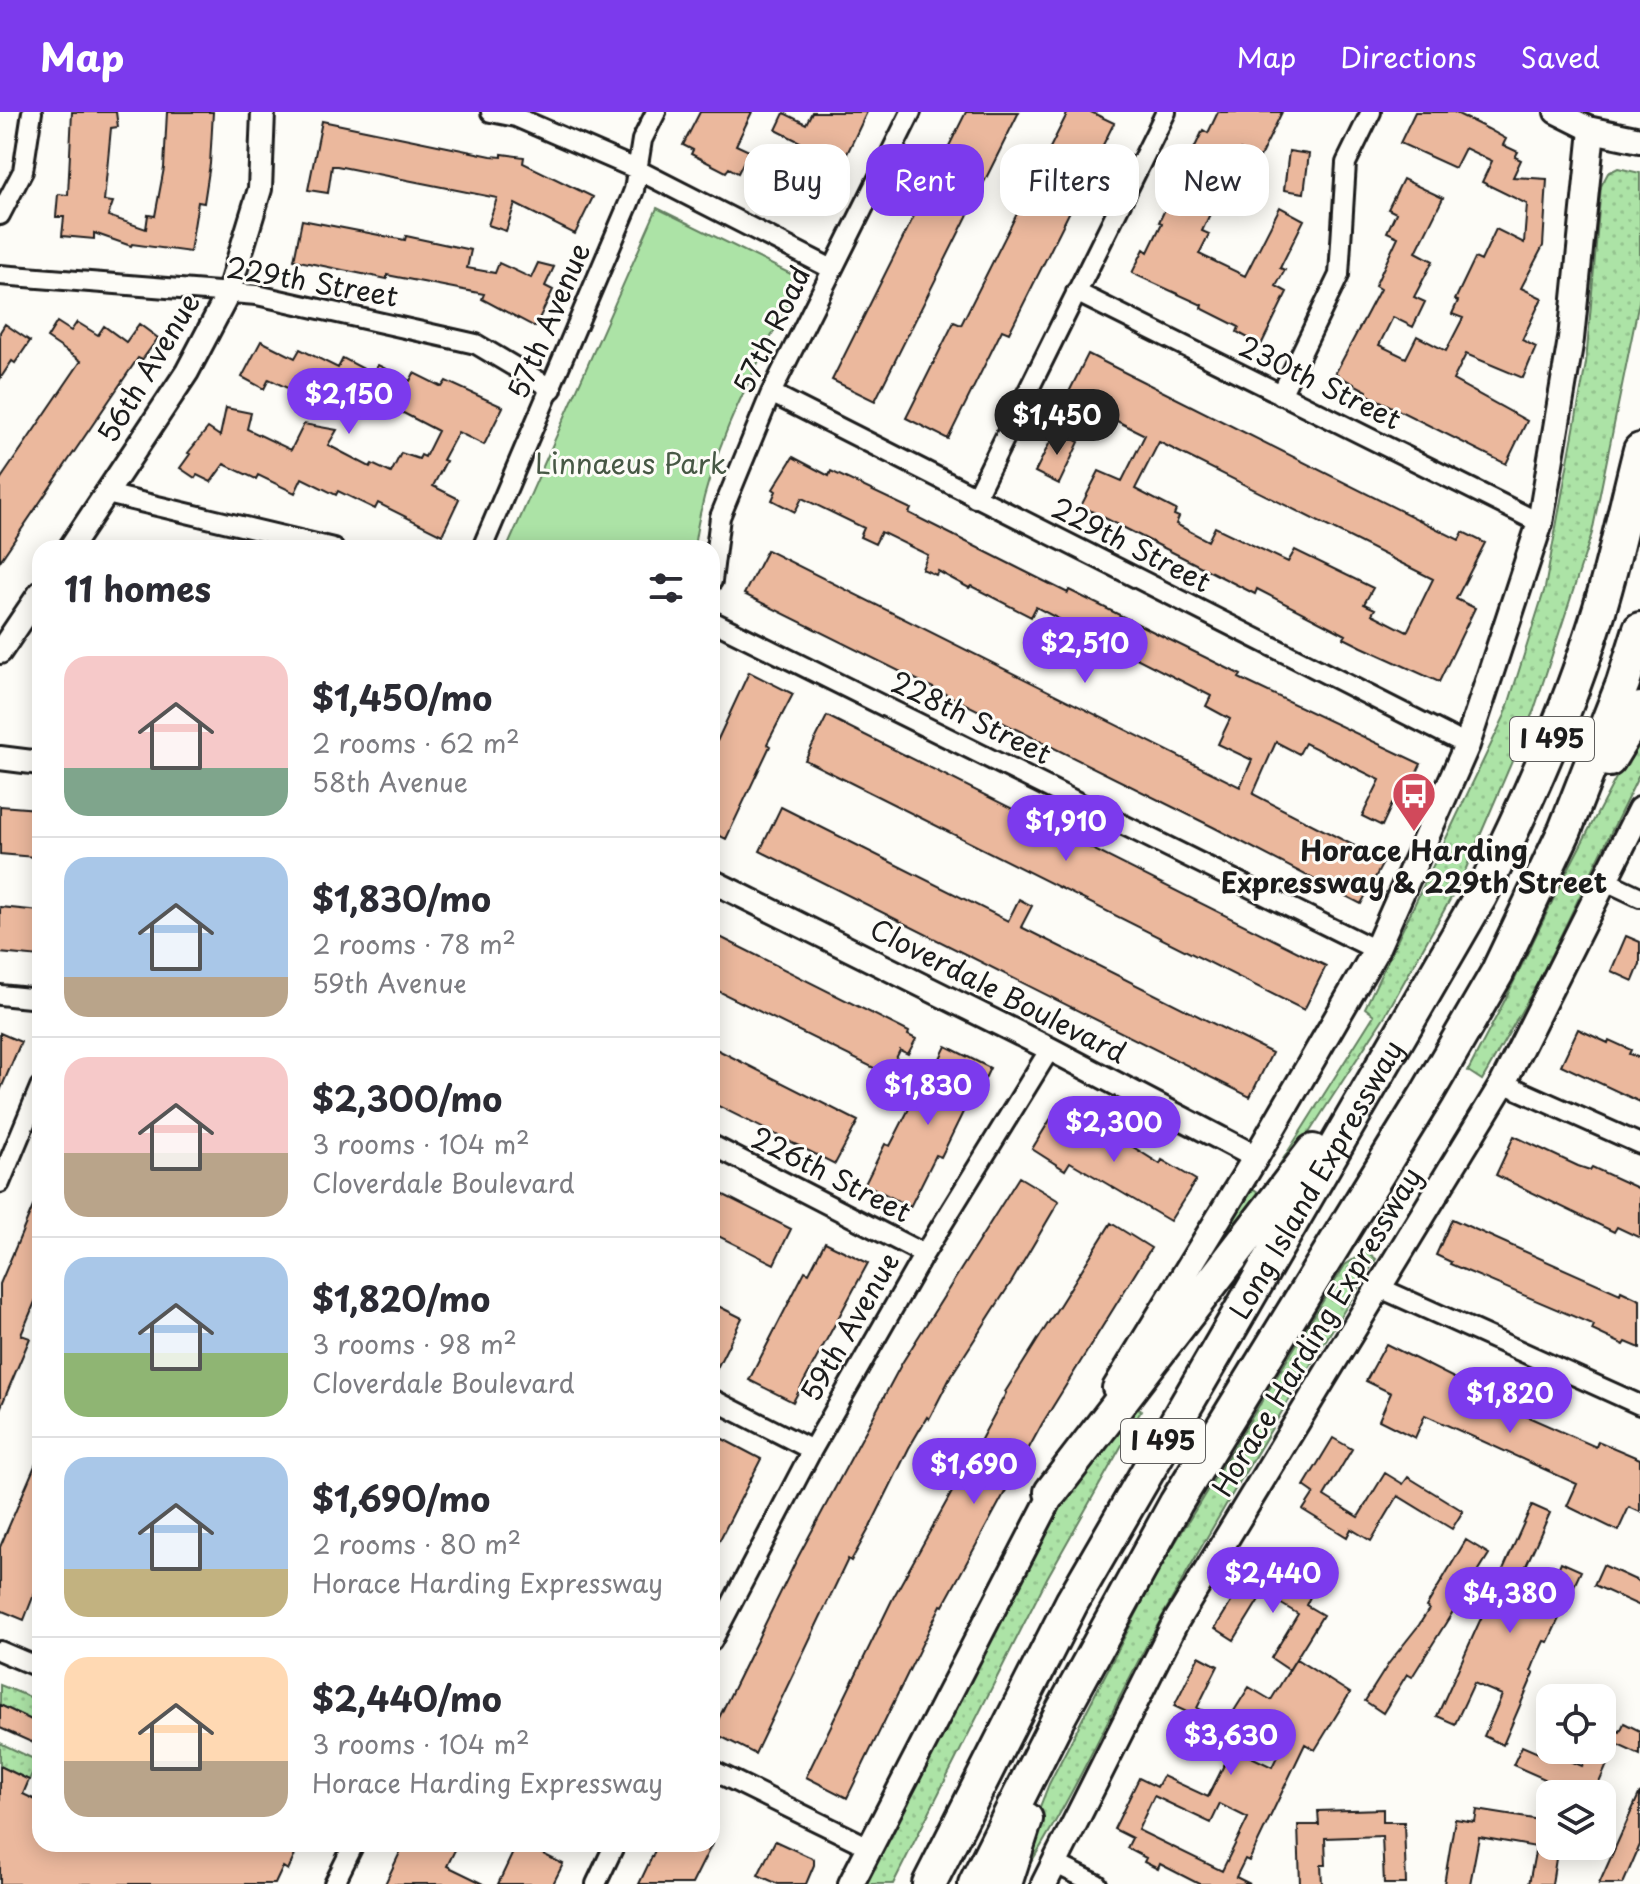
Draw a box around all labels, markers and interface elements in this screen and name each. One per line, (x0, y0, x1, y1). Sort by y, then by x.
text: Map (40, 28, 124, 85)
text: Map (1237, 35, 1296, 78)
text: Directions (1340, 35, 1477, 78)
text: Saved (1521, 35, 1600, 78)
chip: Buy (744, 144, 850, 216)
chip: Rent (866, 144, 984, 216)
chip: Filters (1000, 144, 1139, 216)
chip: New (1155, 144, 1269, 216)
street label: 57th Avenue (495, 236, 600, 405)
street label: 229th Street (223, 244, 402, 317)
street label: 57th Road (721, 258, 820, 401)
street label: 56th Avenue (86, 284, 210, 450)
street label: 230th Street (1232, 324, 1409, 439)
pin: $2,150 (284, 368, 414, 436)
text: $2,150 (305, 374, 393, 413)
pin: $1,450 (992, 389, 1122, 457)
text: $1,450 (1013, 395, 1101, 434)
park label: Linnaeus Park (535, 441, 727, 484)
street label: 229th Street (1044, 485, 1219, 602)
text: 11 homes (64, 562, 211, 614)
icon: filters (644, 566, 688, 610)
pin: $2,510 (1020, 617, 1150, 685)
text: $2,510 (1041, 623, 1129, 662)
street label: 228th Street (884, 659, 1059, 774)
text: $1,450/mo (312, 671, 492, 723)
icon: home (128, 688, 224, 784)
road number: I 495 (1510, 717, 1594, 761)
text: 2 rooms · 62 m² (312, 723, 520, 762)
text: 58th Avenue (312, 762, 468, 801)
bus stop icon: Horace Harding Expressway & 229th Street (1390, 770, 1438, 833)
pin: $1,910 (1001, 795, 1131, 863)
text: $1,910 (1025, 801, 1107, 840)
place label: Horace Harding Expressway & 229th Street (1221, 828, 1607, 903)
text: $1,830/mo (312, 872, 491, 924)
icon: home (128, 889, 224, 985)
street label: Cloverdale Boulevard (863, 906, 1135, 1073)
text: 2 rooms · 78 m² (312, 924, 516, 963)
text: 59th Avenue (312, 963, 467, 1002)
street label: Long Island Expressway (1217, 1031, 1413, 1327)
pin: $1,830 (863, 1059, 993, 1127)
text: $1,830 (884, 1065, 972, 1104)
text: $2,300/mo (312, 1072, 502, 1124)
icon: home (128, 1089, 224, 1185)
pin: $2,300 (1049, 1096, 1179, 1164)
text: $2,300 (1066, 1102, 1162, 1141)
street label: 226th Street (744, 1115, 919, 1232)
text: 3 rooms · 104 m² (312, 1124, 530, 1163)
street label: Horace Harding Expressway (1200, 1158, 1431, 1504)
text: Cloverdale Boulevard (312, 1163, 575, 1202)
street label: 59th Avenue (788, 1243, 909, 1409)
text: $1,820/mo (312, 1272, 490, 1324)
icon: home (128, 1289, 224, 1385)
text: 3 rooms · 98 m² (312, 1324, 517, 1363)
text: Cloverdale Boulevard (312, 1363, 575, 1402)
pin: $1,820 (1445, 1367, 1575, 1435)
text: $1,820 (1466, 1373, 1554, 1412)
road number: I 495 (1121, 1419, 1205, 1463)
pin: $1,690 (909, 1438, 1039, 1506)
text: $1,690 (930, 1444, 1018, 1483)
text: $1,690/mo (312, 1472, 490, 1524)
icon: home (128, 1489, 224, 1585)
text: 2 rooms · 80 m² (312, 1524, 521, 1563)
pin: $2,440 (1208, 1547, 1338, 1615)
text: $2,440 (1225, 1553, 1321, 1592)
text: Horace Harding Expressway (312, 1563, 663, 1602)
pin: $4,380 (1445, 1567, 1575, 1635)
text: $4,380 (1463, 1573, 1557, 1612)
text: $2,440/mo (312, 1672, 502, 1724)
map controls (1536, 1684, 1616, 1860)
button: locate (1536, 1684, 1616, 1764)
icon: home (128, 1689, 224, 1785)
pin: $3,630 (1166, 1709, 1296, 1777)
text: $3,630 (1184, 1715, 1278, 1754)
text: 3 rooms · 104 m² (312, 1724, 530, 1763)
text: Horace Harding Expressway (312, 1763, 663, 1802)
button: layers (1536, 1780, 1616, 1860)

